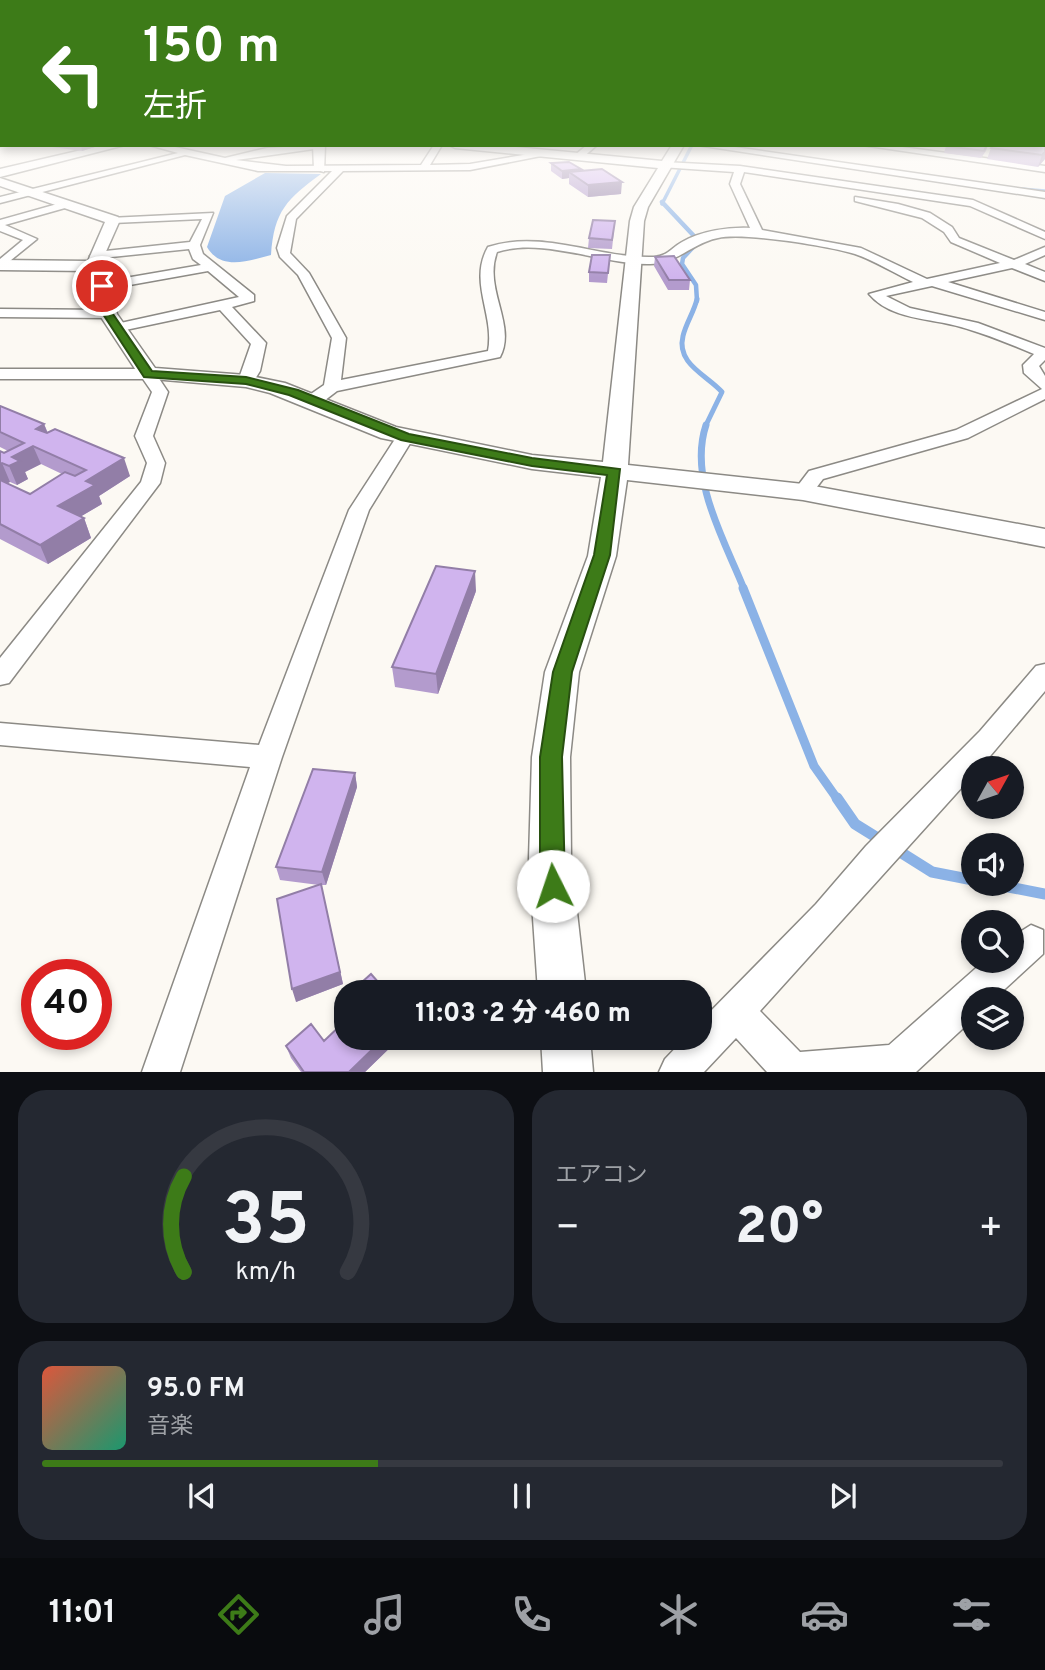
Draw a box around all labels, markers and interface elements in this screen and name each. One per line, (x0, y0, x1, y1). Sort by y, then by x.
text: 150 m (143, 18, 280, 80)
icon: left (28, 28, 119, 119)
text: 左折 (143, 88, 207, 128)
pin (72, 256, 132, 316)
icon: arrive (83, 267, 121, 305)
north arrow (961, 756, 1024, 819)
map controls (961, 756, 1024, 1050)
button: sound (961, 833, 1024, 896)
position arrow (516, 849, 590, 923)
button: search (961, 910, 1024, 973)
speed limit sign: 40 (21, 959, 112, 1050)
button: layers (961, 987, 1024, 1050)
text: 11:03 · 2 分 · 460 m (415, 998, 631, 1031)
text: エアコン (556, 1162, 648, 1191)
text: 35 (222, 1179, 310, 1271)
text: 20° (735, 1196, 823, 1262)
text: − (556, 1205, 580, 1254)
text: + (978, 1205, 1003, 1254)
text: km/h (235, 1257, 296, 1289)
text: 95.0 FM (147, 1373, 245, 1406)
text: 音楽 (147, 1413, 193, 1442)
icon: previous (183, 1477, 221, 1515)
icon: pause (503, 1477, 541, 1515)
icon: next (824, 1477, 862, 1515)
icon: directions (214, 1590, 263, 1639)
icon: music (360, 1590, 409, 1639)
icon: phone (507, 1590, 556, 1639)
icon: climate (654, 1590, 703, 1639)
icon: car (800, 1590, 849, 1639)
icon: filters (947, 1590, 996, 1639)
text: 11:01 (49, 1594, 116, 1634)

